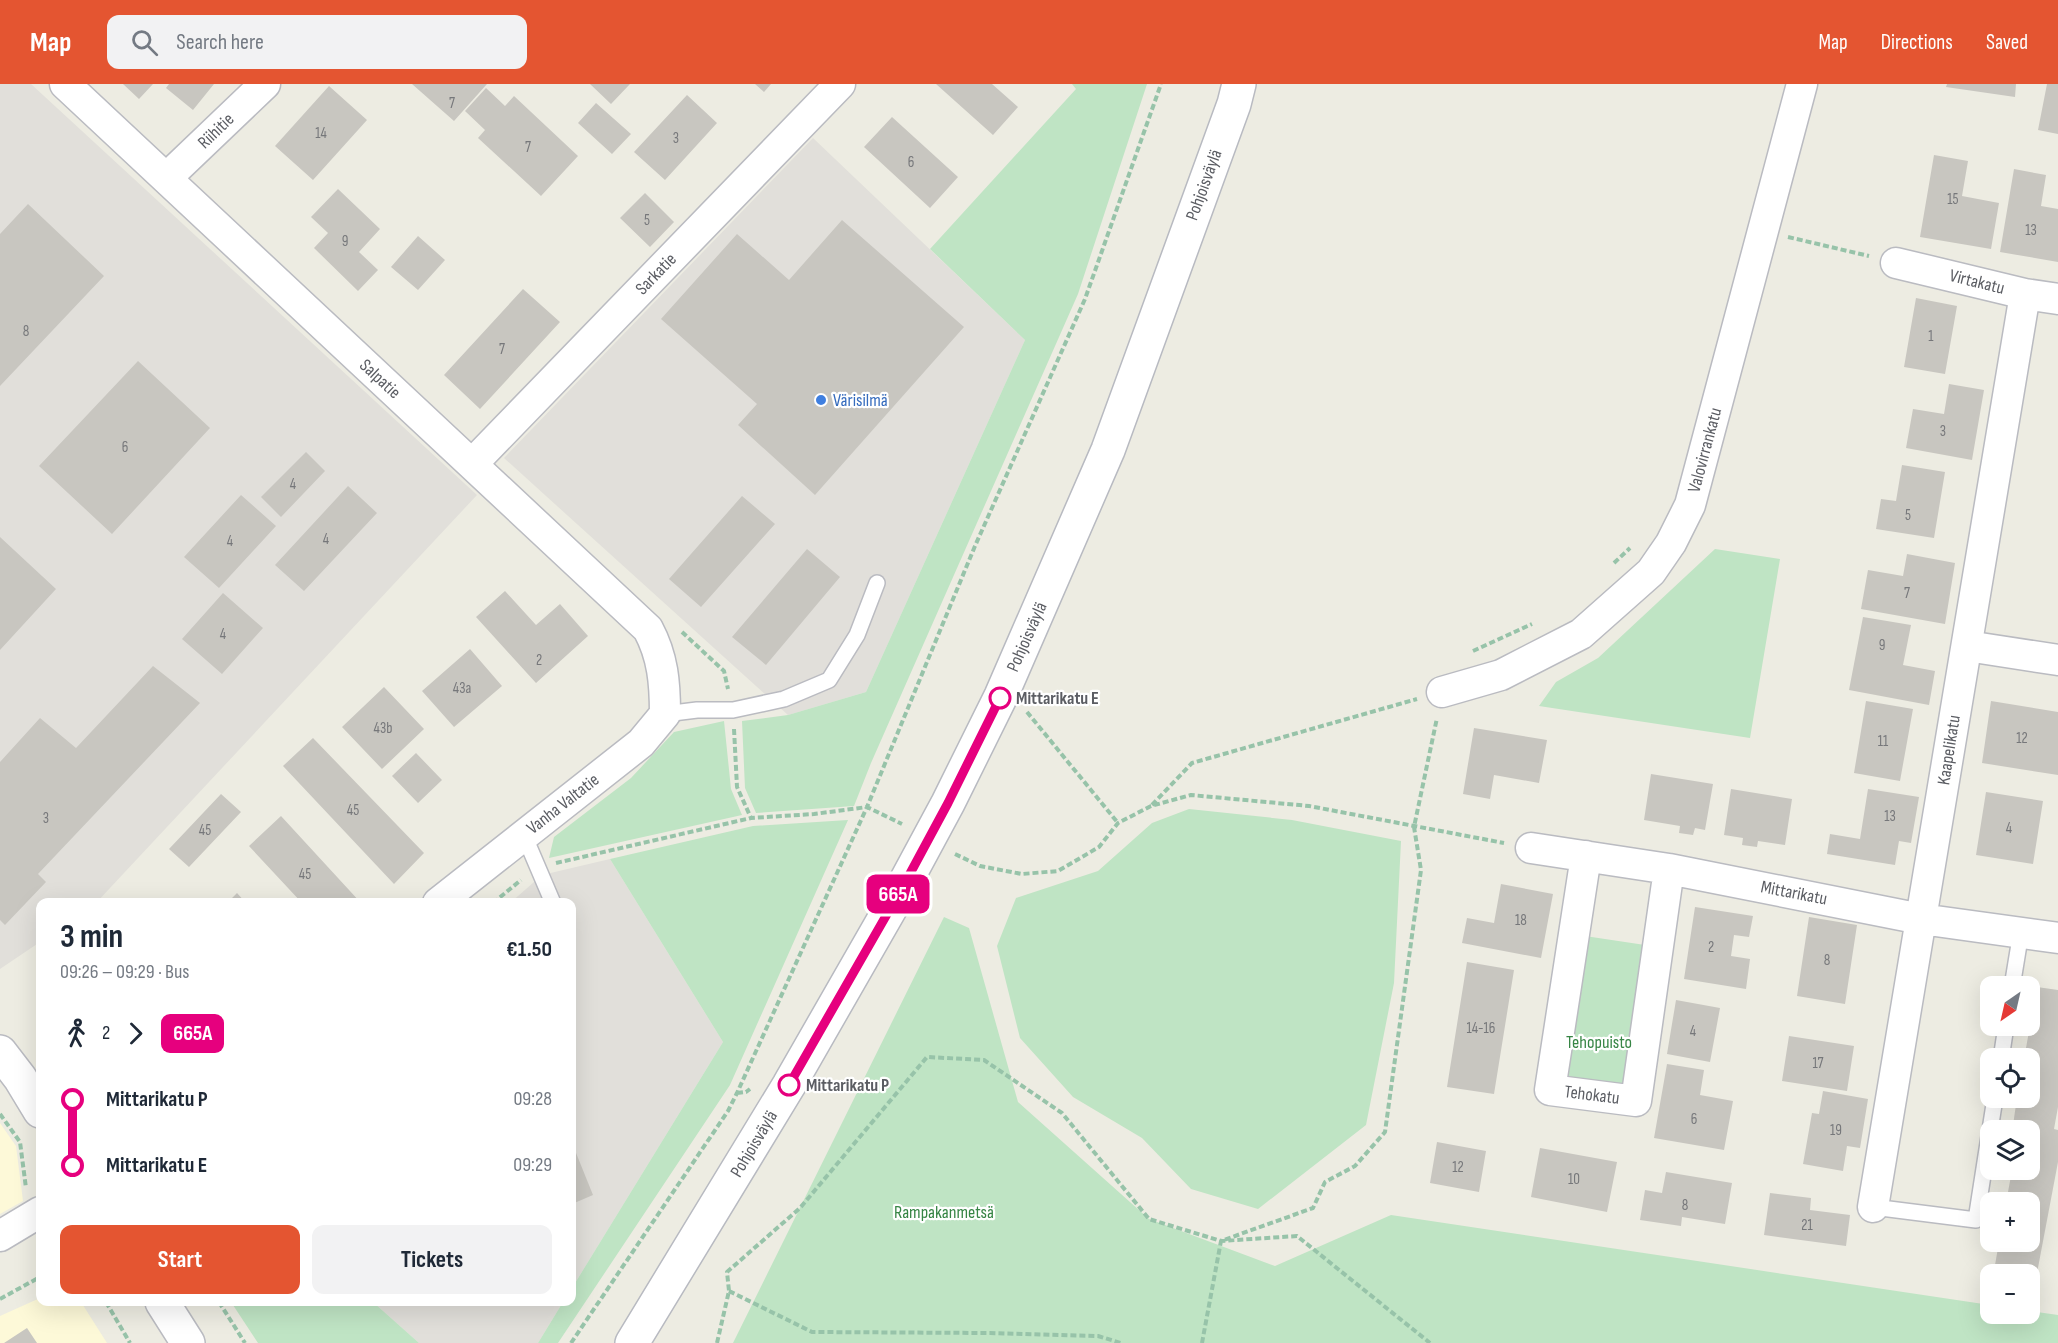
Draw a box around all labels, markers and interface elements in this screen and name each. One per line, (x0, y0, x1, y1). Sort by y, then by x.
search box (107, 15, 527, 69)
text: Map (30, 26, 71, 59)
icon: search (128, 26, 161, 59)
text: Search here (176, 29, 264, 56)
text: Map (1818, 30, 1848, 55)
text: Directions (1881, 30, 1953, 55)
text: Saved (1986, 30, 2028, 55)
house number: 7 (449, 94, 455, 113)
street label: Riihitie (194, 109, 238, 153)
house number: 14 (315, 124, 327, 143)
house number: 3 (673, 129, 679, 148)
house number: 7 (525, 138, 531, 157)
street label: Pohjoisväylä (1181, 147, 1227, 223)
house number: 6 (908, 153, 914, 172)
house number: 15 (1947, 190, 1959, 209)
house number: 5 (644, 211, 650, 230)
house number: 13 (2025, 221, 2037, 240)
house number: 9 (342, 232, 348, 251)
street label: Sarkatie (631, 249, 681, 299)
street label: Virtakatu (1947, 265, 2007, 299)
house number: 8 (23, 322, 29, 341)
house number: 1 (1928, 327, 1934, 346)
house number: 7 (499, 340, 505, 359)
street label: Salpatie (355, 355, 405, 403)
place label: Värisilmä (833, 390, 888, 411)
marker: Värisilmä (814, 393, 828, 407)
street label: Valovirrankatu (1684, 405, 1726, 495)
house number: 3 (1940, 422, 1946, 441)
house number: 6 (122, 438, 128, 457)
house number: 4 (290, 475, 296, 494)
house number: 5 (1905, 506, 1911, 525)
house number: 4 (323, 530, 329, 549)
house number: 4 (227, 532, 233, 551)
house number: 7 (1904, 584, 1910, 603)
street label: Pohjoisväylä (1002, 599, 1052, 675)
house number: 4 (220, 625, 226, 644)
house number: 9 (1879, 636, 1885, 655)
house number: 2 (536, 651, 542, 670)
house number: 43a (453, 679, 471, 698)
marker: Mittarikatu E (989, 687, 1011, 709)
place label: Mittarikatu E (1016, 688, 1099, 709)
street label: Kaapelikatu (1933, 714, 1965, 786)
house number: 43b (374, 719, 392, 738)
house number: 12 (2016, 729, 2028, 748)
house number: 11 (1878, 732, 1889, 751)
street label: Vanha Valtatie (523, 769, 603, 839)
house number: 45 (347, 801, 359, 820)
house number: 13 (1884, 807, 1896, 826)
house number: 3 (43, 809, 49, 828)
house number: 4 (2006, 819, 2012, 838)
house number: 45 (199, 821, 211, 840)
house number: 45 (299, 865, 311, 884)
line badge: 665A (856, 874, 940, 914)
street label: Mittarikatu (1759, 876, 1829, 910)
text: 665A (879, 882, 918, 907)
house number: 18 (1515, 911, 1527, 930)
text: 3 min (60, 917, 123, 957)
text: €1.50 (506, 936, 552, 963)
house number: 2 (1708, 938, 1714, 957)
house number: 8 (1824, 951, 1830, 970)
text: 09:26 – 09:29 · Bus (60, 960, 190, 984)
north arrow (1980, 976, 2040, 1036)
map controls (1980, 976, 2040, 1324)
icon: walk (60, 1017, 93, 1050)
icon: forward (119, 1017, 152, 1050)
house number: 14-16 (1467, 1019, 1495, 1038)
text: 2 (102, 1021, 110, 1045)
text: 665A (173, 1021, 212, 1046)
house number: 4 (1690, 1022, 1696, 1041)
park label: Tehopuisto (1566, 1032, 1632, 1053)
button: locate (1980, 1048, 2040, 1108)
house number: 17 (1812, 1054, 1824, 1073)
marker: Mittarikatu P (778, 1074, 800, 1096)
place label: Mittarikatu P (806, 1075, 889, 1096)
street label: Tehokatu (1563, 1081, 1621, 1109)
text: Mittarikatu P (106, 1086, 208, 1113)
text: 09:28 (513, 1087, 552, 1111)
street label: Pohjoisväylä (726, 1107, 782, 1181)
house number: 6 (1691, 1110, 1697, 1129)
button: layers (1980, 1120, 2040, 1180)
house number: 19 (1830, 1121, 1842, 1140)
text: Mittarikatu E (106, 1152, 207, 1179)
text: 09:29 (513, 1153, 552, 1177)
house number: 12 (1452, 1158, 1464, 1177)
house number: 10 (1568, 1170, 1580, 1189)
button: + (1980, 1192, 2040, 1252)
house number: 8 (1682, 1196, 1688, 1215)
park label: Rampakanmetsä (894, 1202, 994, 1223)
house number: 21 (1801, 1216, 1813, 1235)
button: Start (60, 1225, 300, 1294)
button: Tickets (312, 1225, 552, 1294)
button: − (1980, 1264, 2040, 1324)

